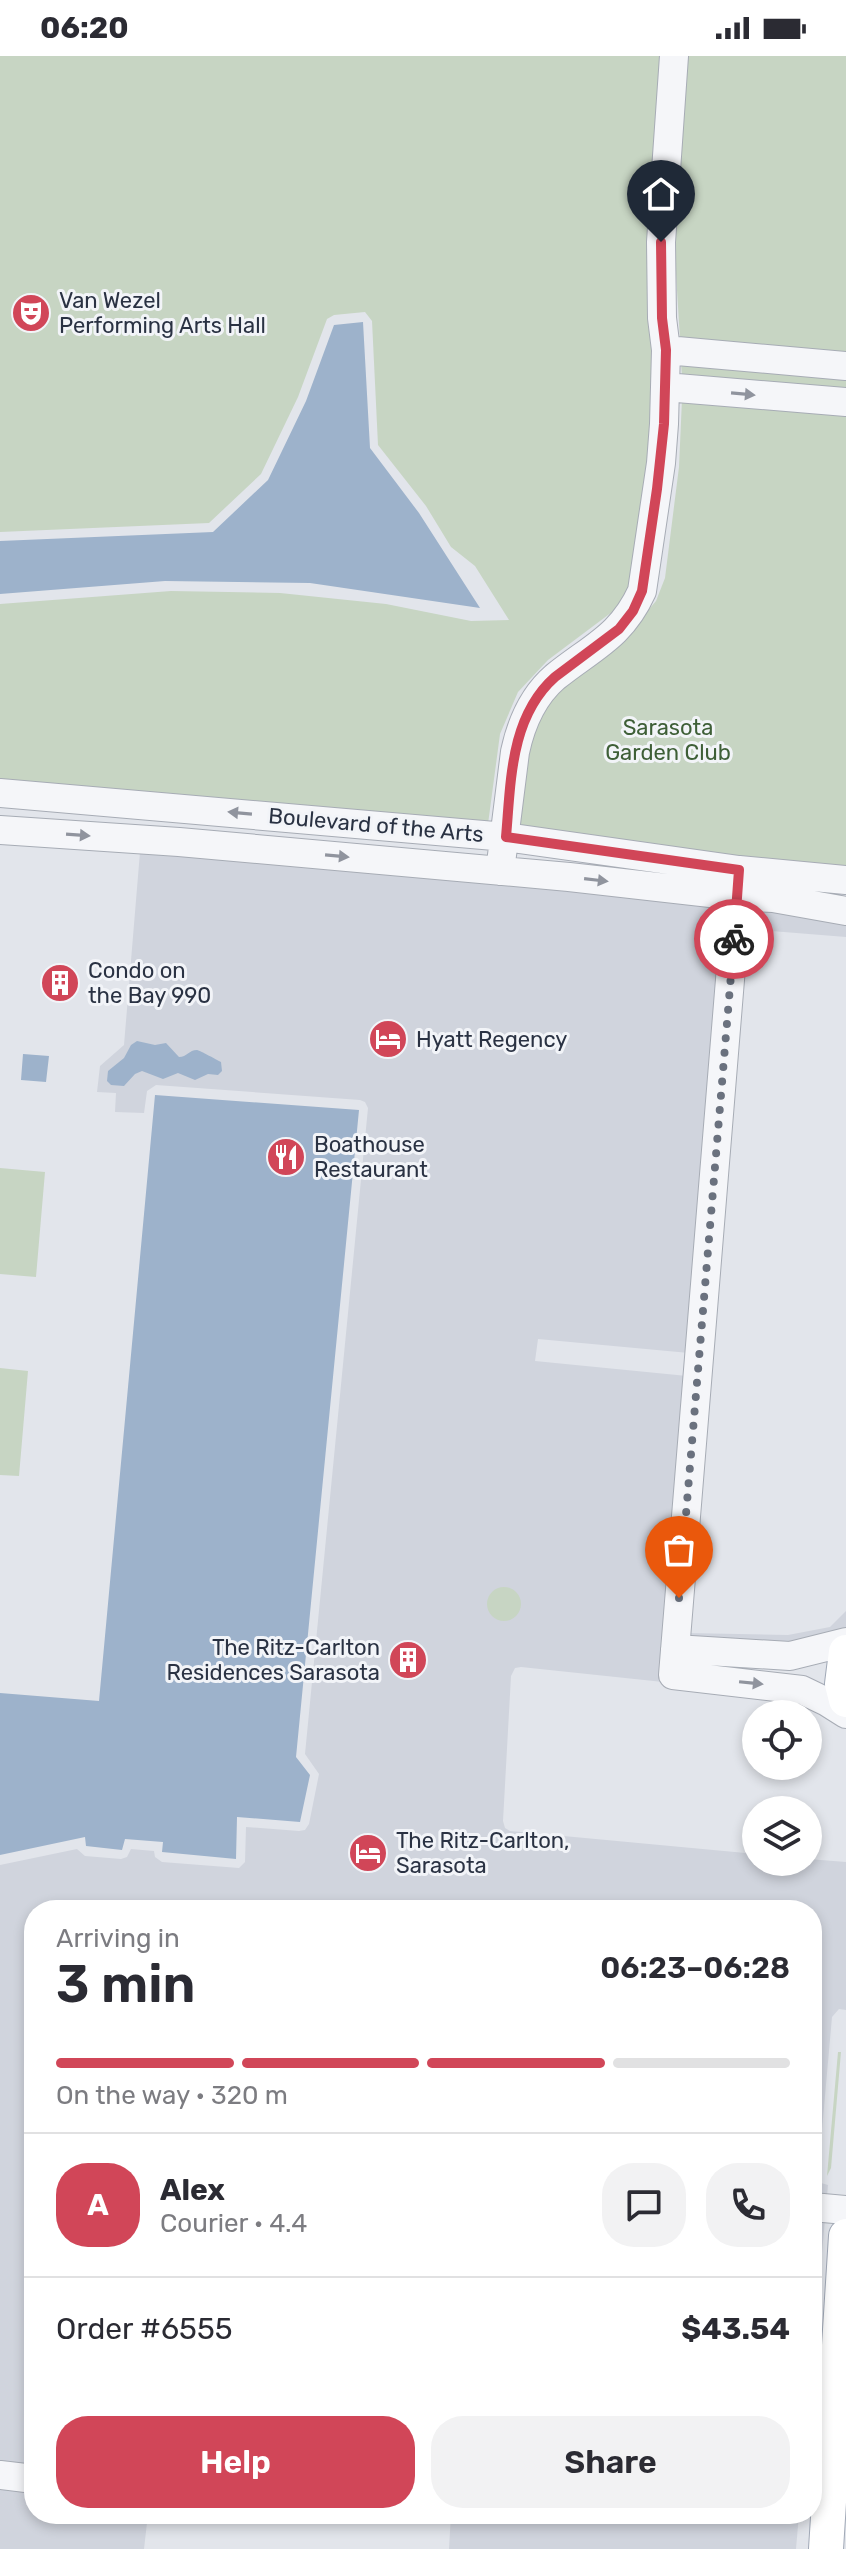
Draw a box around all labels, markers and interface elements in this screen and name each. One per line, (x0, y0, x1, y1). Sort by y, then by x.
text: 06:20 (40, 10, 129, 46)
pin (627, 160, 695, 242)
icon: home (639, 172, 683, 216)
place label: Van Wezel Performing Arts Hall (59, 287, 266, 339)
theatre icon: Van Wezel Performing Arts Hall (10, 292, 52, 334)
one-way arrow (731, 387, 756, 400)
park label: Sarasota Garden Club (605, 714, 731, 766)
street label: Boulevard of the Arts (267, 802, 485, 848)
one-way arrow (227, 806, 252, 819)
one-way arrow (66, 829, 91, 842)
one-way arrow (325, 850, 350, 863)
one-way arrow (584, 873, 609, 886)
courier (694, 899, 774, 979)
icon: bike (712, 917, 756, 961)
place label: Condo on the Bay 990 (88, 957, 211, 1009)
building icon: Condo on the Bay 990 (39, 962, 81, 1004)
hotel icon: Hyatt Regency (367, 1018, 409, 1060)
place label: Hyatt Regency (416, 1026, 567, 1053)
place label: Boathouse Restaurant (314, 1131, 428, 1183)
restaurant icon: Boathouse Restaurant (265, 1136, 307, 1178)
pin (645, 1516, 713, 1598)
icon: bag (657, 1528, 701, 1572)
place label: The Ritz-Carlton Residences Sarasota (166, 1634, 380, 1686)
building icon: The Ritz-Carlton Residences Sarasota (387, 1639, 429, 1681)
one-way arrow (739, 1677, 764, 1690)
map controls (742, 1700, 822, 1876)
button: locate (742, 1700, 822, 1780)
button: layers (742, 1796, 822, 1876)
place label: The Ritz-Carlton, Sarasota (396, 1827, 570, 1879)
hotel icon: The Ritz-Carlton, Sarasota (347, 1832, 389, 1874)
text: Arriving in (56, 1923, 180, 1954)
text: 06:23–06:28 (600, 1950, 790, 1986)
text: 3 min (56, 1953, 195, 2015)
text: On the way · 320 m (56, 2080, 288, 2111)
button: chat (602, 2163, 686, 2247)
button: phone (706, 2163, 790, 2247)
text: Alex (160, 2172, 225, 2208)
text: A (87, 2187, 109, 2223)
text: Courier · 4.4 (160, 2208, 307, 2239)
text: Order #6555 (56, 2311, 233, 2347)
text: $43.54 (681, 2311, 790, 2347)
button: Help (56, 2416, 415, 2508)
button: Share (431, 2416, 790, 2508)

